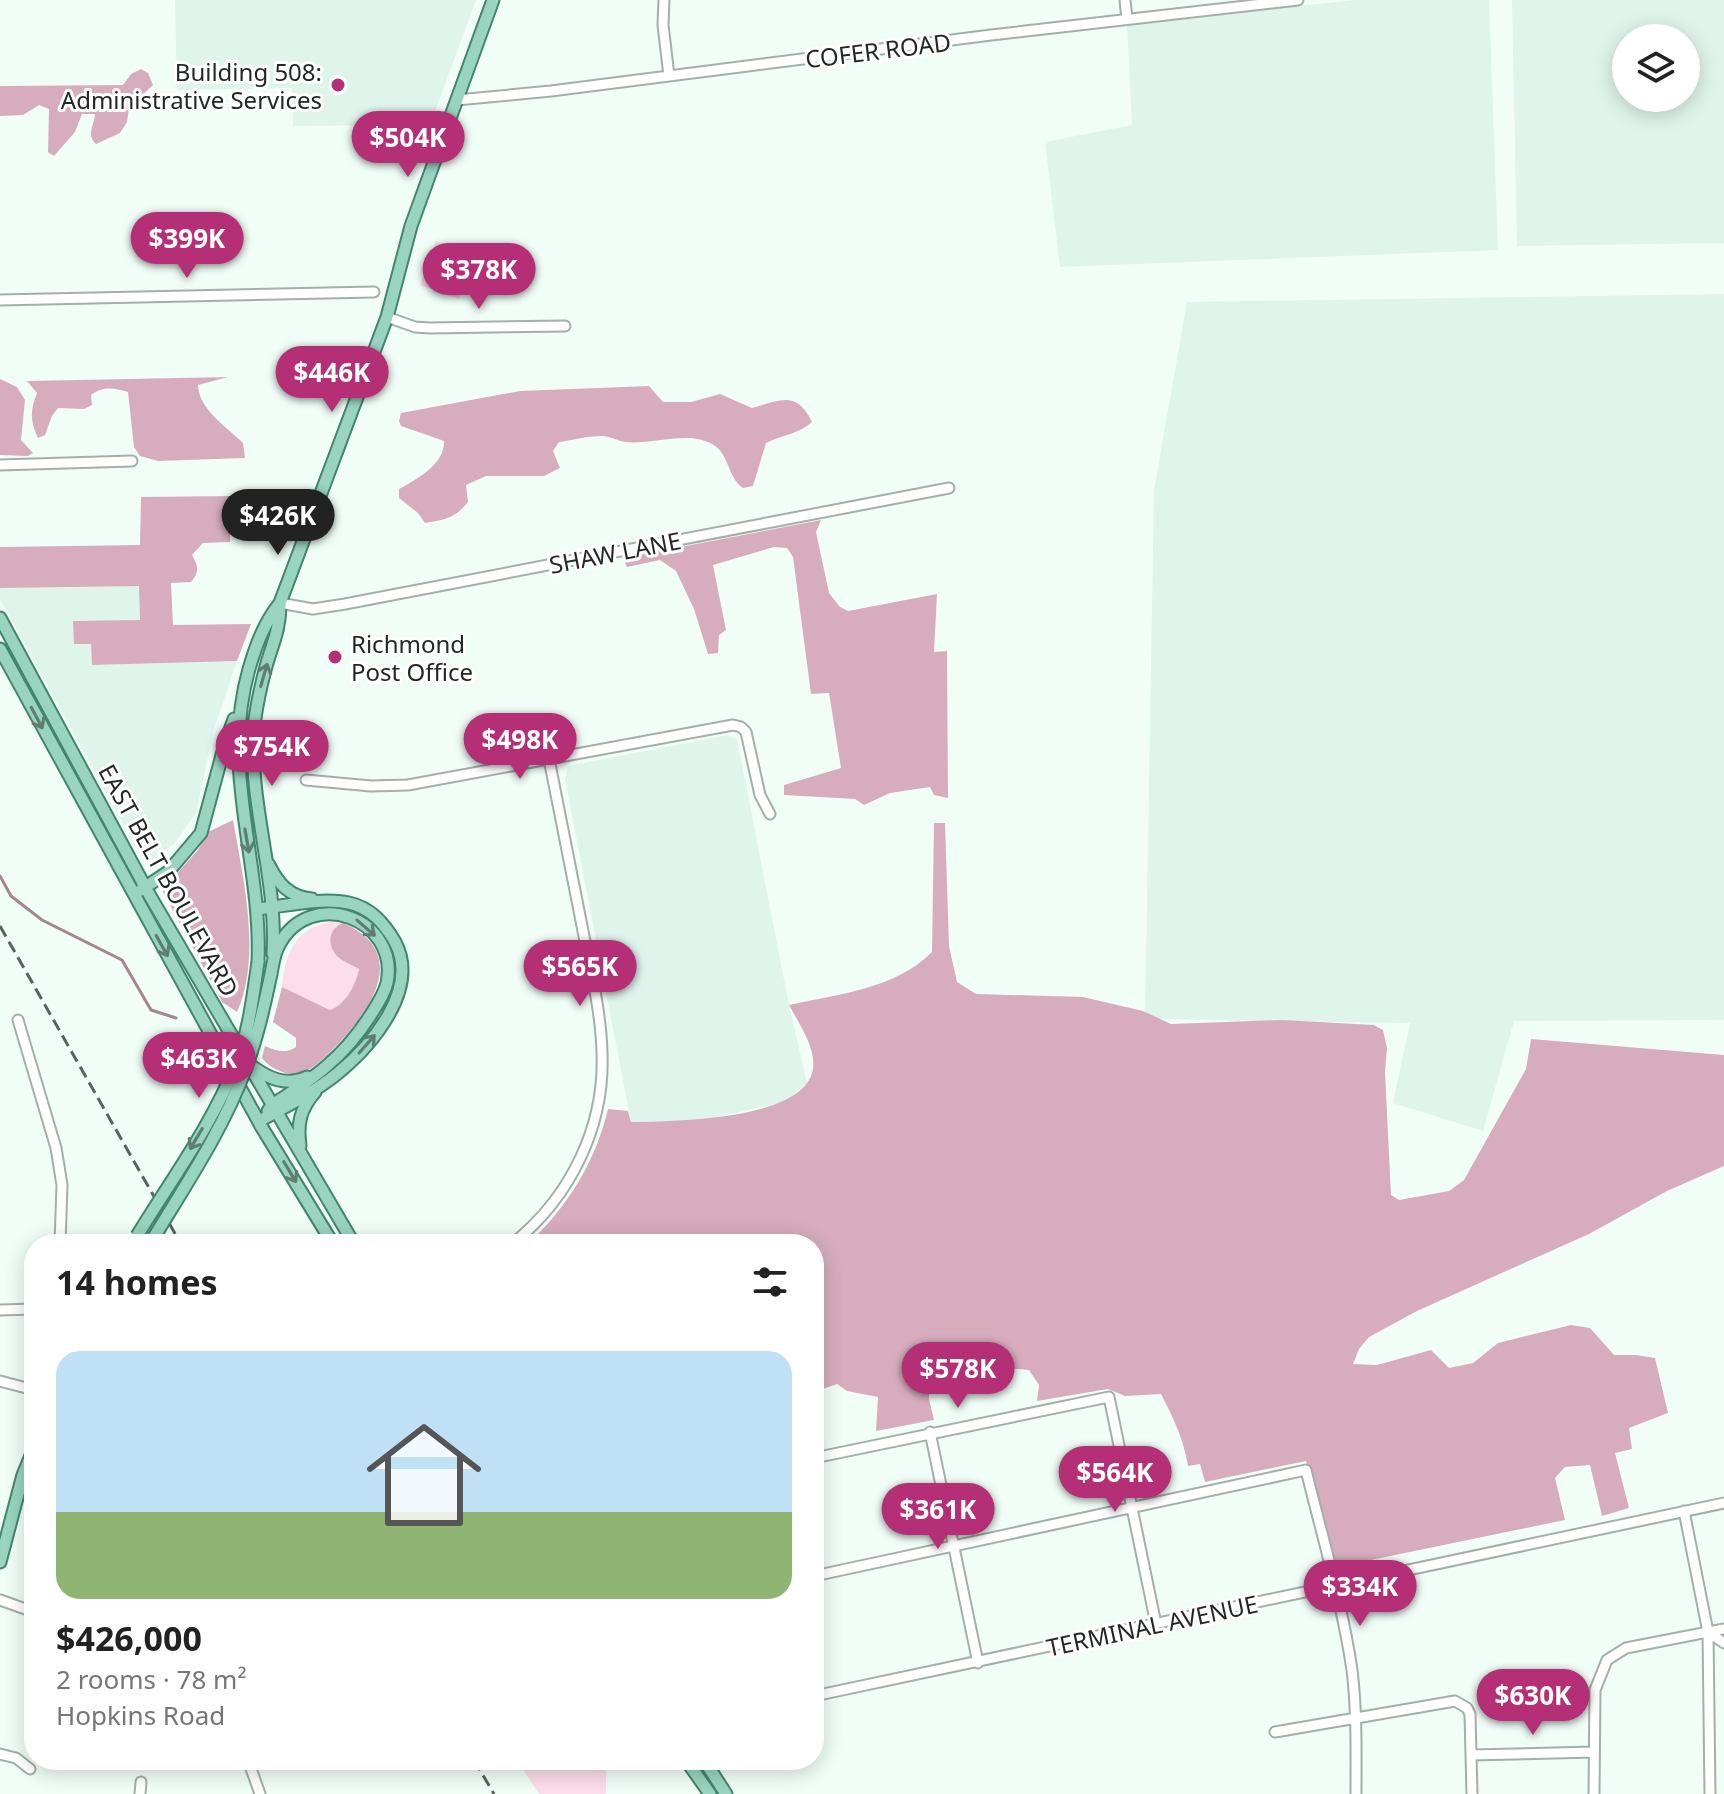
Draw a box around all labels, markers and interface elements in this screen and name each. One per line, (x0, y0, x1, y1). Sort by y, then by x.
map controls (1612, 24, 1700, 112)
button: layers (1612, 24, 1700, 112)
street label: COFER ROAD (803, 25, 953, 75)
place label: Building 508: Administrative Services (61, 55, 322, 116)
marker: Building 508: Administrative Services (329, 76, 347, 94)
pin: $504K (352, 111, 464, 179)
text: $504K (370, 119, 446, 155)
pin: $399K (131, 212, 243, 280)
text: $399K (149, 220, 225, 256)
pin: $378K (423, 243, 535, 311)
text: $378K (441, 251, 517, 287)
pin: $446K (276, 346, 388, 414)
text: $446K (294, 354, 370, 390)
pin: $426K (222, 489, 334, 557)
text: $426K (240, 497, 316, 533)
street label: SHAW LANE (546, 523, 684, 581)
place label: Richmond Post Office (351, 627, 473, 688)
marker: Richmond Post Office (326, 648, 344, 666)
one-way arrow (257, 662, 272, 688)
one-way arrow (29, 706, 45, 729)
pin: $498K (464, 713, 576, 781)
pin: $754K (216, 720, 328, 788)
text: $498K (482, 721, 558, 757)
text: $754K (234, 728, 310, 764)
street label: EAST BELT BOULEVARD (91, 758, 247, 1002)
one-way arrow (240, 827, 255, 853)
one-way arrow (355, 919, 375, 937)
one-way arrow (154, 934, 170, 957)
pin: $565K (524, 940, 636, 1008)
text: $565K (542, 948, 618, 984)
pin: $463K (143, 1032, 255, 1100)
one-way arrow (358, 1034, 376, 1054)
text: $463K (161, 1040, 237, 1076)
one-way arrow (188, 1127, 204, 1150)
one-way arrow (282, 1160, 298, 1183)
text: 14 homes (56, 1259, 218, 1305)
icon: filters (748, 1260, 792, 1304)
pin: $578K (902, 1342, 1014, 1410)
text: $578K (920, 1350, 996, 1386)
icon: home (352, 1403, 496, 1547)
pin: $564K (1059, 1446, 1171, 1514)
text: $564K (1077, 1454, 1153, 1490)
pin: $361K (882, 1483, 994, 1551)
text: $361K (900, 1491, 976, 1527)
pin: $334K (1304, 1560, 1416, 1628)
text: $334K (1322, 1568, 1398, 1604)
street label: TERMINAL AVENUE (1043, 1586, 1261, 1664)
text: $426,000 (56, 1615, 202, 1661)
text: 2 rooms · 78 m² (56, 1661, 246, 1697)
pin: $630K (1477, 1669, 1589, 1737)
text: $630K (1495, 1677, 1571, 1713)
text: Hopkins Road (56, 1697, 225, 1733)

